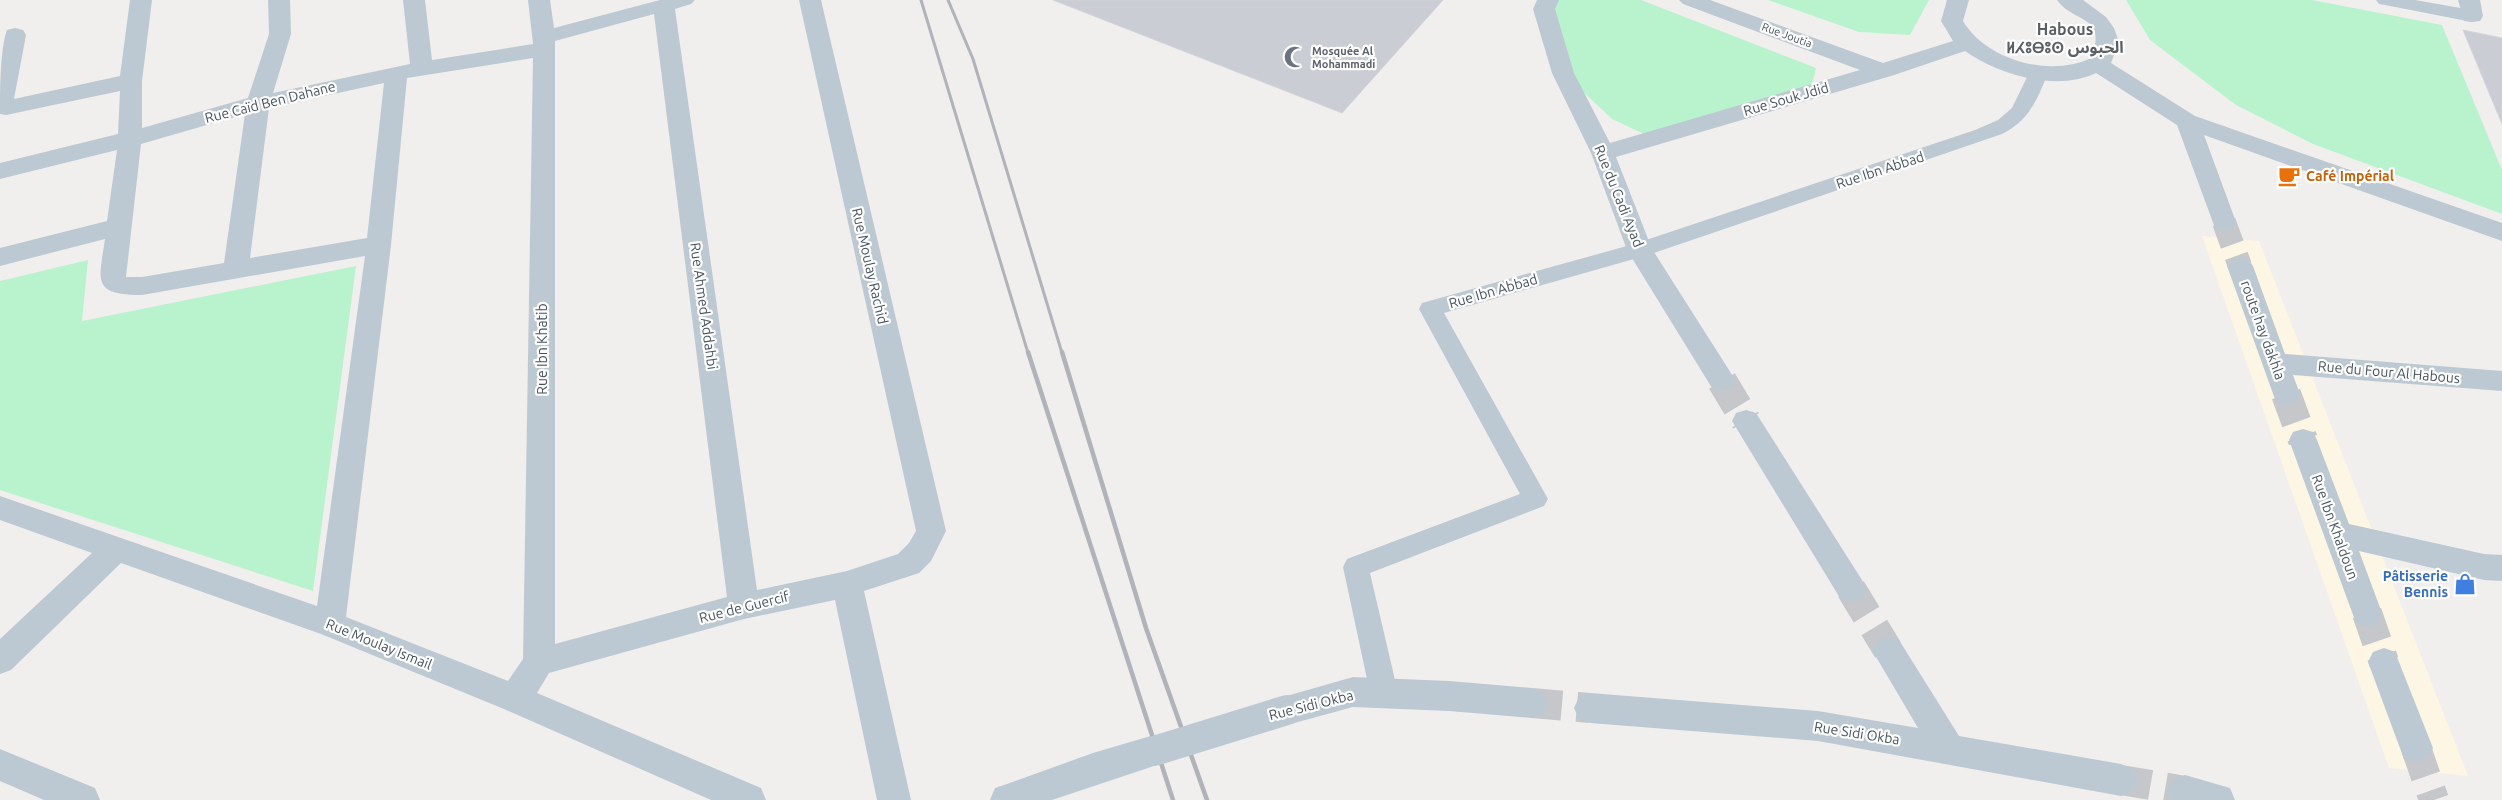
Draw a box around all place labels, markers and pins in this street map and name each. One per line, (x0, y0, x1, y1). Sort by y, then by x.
mosque icon: Mosquée Al Mohammadi (1282, 44, 1308, 70)
place label: Mosquée Al Mohammadi (1312, 45, 1375, 70)
cafe icon: Café Impérial (2276, 163, 2302, 189)
place label: Café Impérial (2306, 168, 2394, 184)
place label: Pâtisserie Bennis (2383, 568, 2448, 600)
shop icon: Pâtisserie Bennis (2452, 571, 2478, 597)

